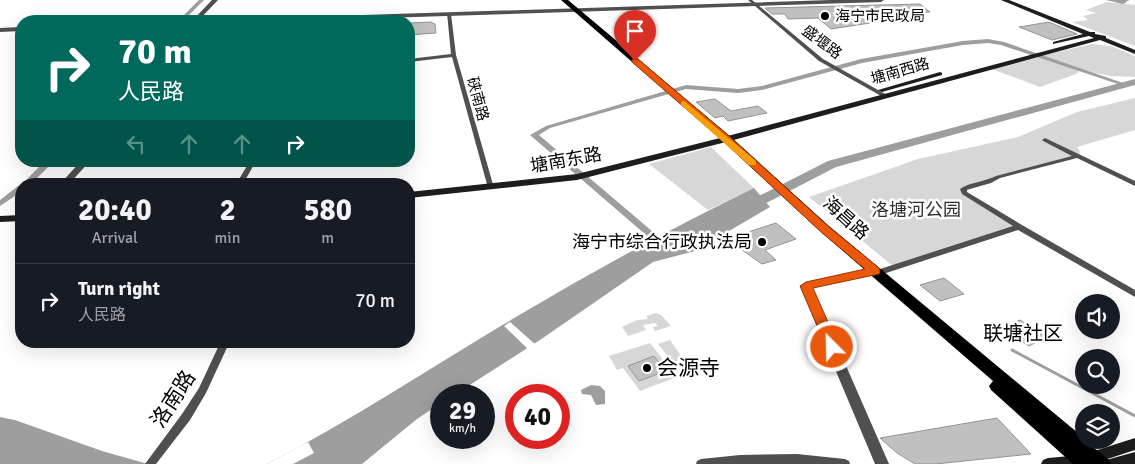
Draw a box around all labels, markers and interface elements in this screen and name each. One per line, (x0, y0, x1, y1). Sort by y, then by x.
place label: 海宁市民政局 (835, 7, 925, 25)
pin (614, 10, 656, 61)
marker: 海宁市民政局 (819, 10, 831, 22)
icon: arrive (621, 17, 649, 45)
street label: 盛堰路 (799, 21, 845, 63)
text: 70 m (118, 30, 192, 73)
icon: right (35, 35, 100, 100)
street label: 塘南西路 (869, 54, 931, 88)
street label: 硖南路 (463, 75, 493, 123)
text: 人民路 (118, 78, 184, 105)
icon: left (122, 130, 150, 158)
icon: ahead (175, 130, 203, 158)
icon: ahead (228, 130, 256, 158)
icon: right (281, 130, 309, 158)
street label: 塘南东路 (529, 143, 603, 177)
text: 20:40 (78, 192, 152, 229)
text: 2 (219, 192, 236, 229)
text: 580 (303, 192, 352, 229)
street label: 海昌路 (819, 192, 873, 244)
park label: 洛塘河公园 (871, 199, 961, 221)
text: Arrival (92, 228, 138, 248)
text: min (215, 228, 240, 248)
text: m (321, 228, 334, 248)
place label: 海宁市综合行政执法局 (572, 231, 752, 253)
marker: 海宁市综合行政执法局 (756, 236, 768, 248)
text: Turn right (78, 277, 160, 301)
icon: right (35, 287, 63, 315)
text: 70 m (355, 289, 395, 313)
map controls (1075, 294, 1120, 449)
button: sound (1075, 294, 1120, 339)
text: 人民路 (78, 305, 126, 325)
position arrow (805, 320, 857, 372)
district label: 联塘社区 (983, 321, 1063, 346)
button: search (1075, 349, 1120, 394)
place label: 会源寺 (657, 355, 720, 381)
marker: 会源寺 (641, 362, 653, 374)
street label: 洛南路 (145, 366, 201, 432)
speed limit sign: 40 (505, 384, 570, 449)
text: 29 (449, 395, 476, 426)
button: layers (1075, 404, 1120, 449)
text: km/h (449, 421, 476, 436)

